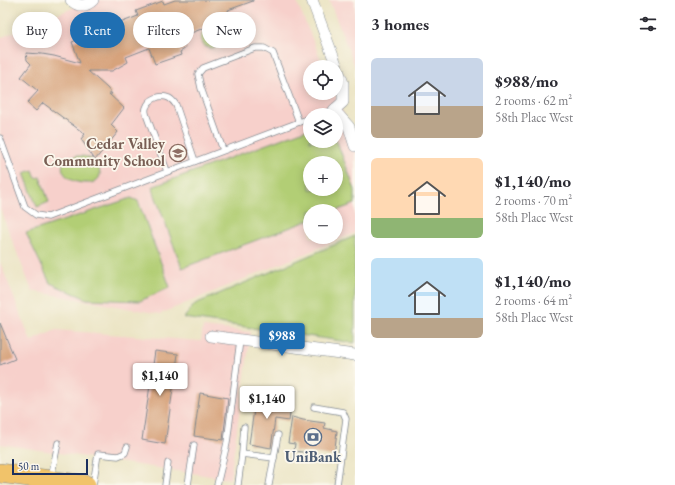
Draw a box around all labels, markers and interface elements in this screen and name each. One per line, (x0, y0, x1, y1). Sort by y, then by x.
chip: Buy (12, 12, 62, 48)
chip: Rent (70, 12, 125, 48)
chip: Filters (133, 12, 194, 48)
chip: New (202, 12, 256, 48)
text: 3 homes (371, 13, 429, 35)
icon: filters (637, 13, 659, 35)
map controls (303, 60, 343, 244)
button: locate (303, 60, 343, 100)
text: $988/mo (495, 70, 558, 92)
icon: home (403, 74, 451, 122)
text: 2 rooms · 62 m² (495, 92, 572, 109)
button: layers (303, 108, 343, 148)
text: 58th Place West (495, 109, 573, 126)
place label: Cedar Valley Community School (44, 134, 166, 170)
school or university icon: Cedar Valley Community School (168, 143, 188, 163)
button: + (303, 156, 343, 196)
text: $1,140/mo (495, 170, 571, 192)
icon: home (403, 174, 451, 222)
text: 2 rooms · 70 m² (495, 192, 572, 209)
button: − (303, 204, 343, 244)
text: 58th Place West (495, 209, 573, 226)
text: $1,140/mo (495, 270, 571, 292)
icon: home (403, 274, 451, 322)
text: 2 rooms · 64 m² (495, 292, 572, 309)
text: 58th Place West (495, 309, 573, 326)
pin: $988 (258, 323, 306, 357)
text: $988 (269, 327, 295, 344)
pin: $1,140 (127, 363, 193, 397)
text: $1,140 (142, 367, 178, 384)
pin: $1,140 (234, 386, 300, 420)
text: $1,140 (249, 390, 285, 407)
bank icon: UniBank (303, 427, 323, 447)
place label: UniBank (285, 447, 342, 466)
scale bar (12, 457, 88, 476)
text: 50 m (18, 459, 39, 473)

